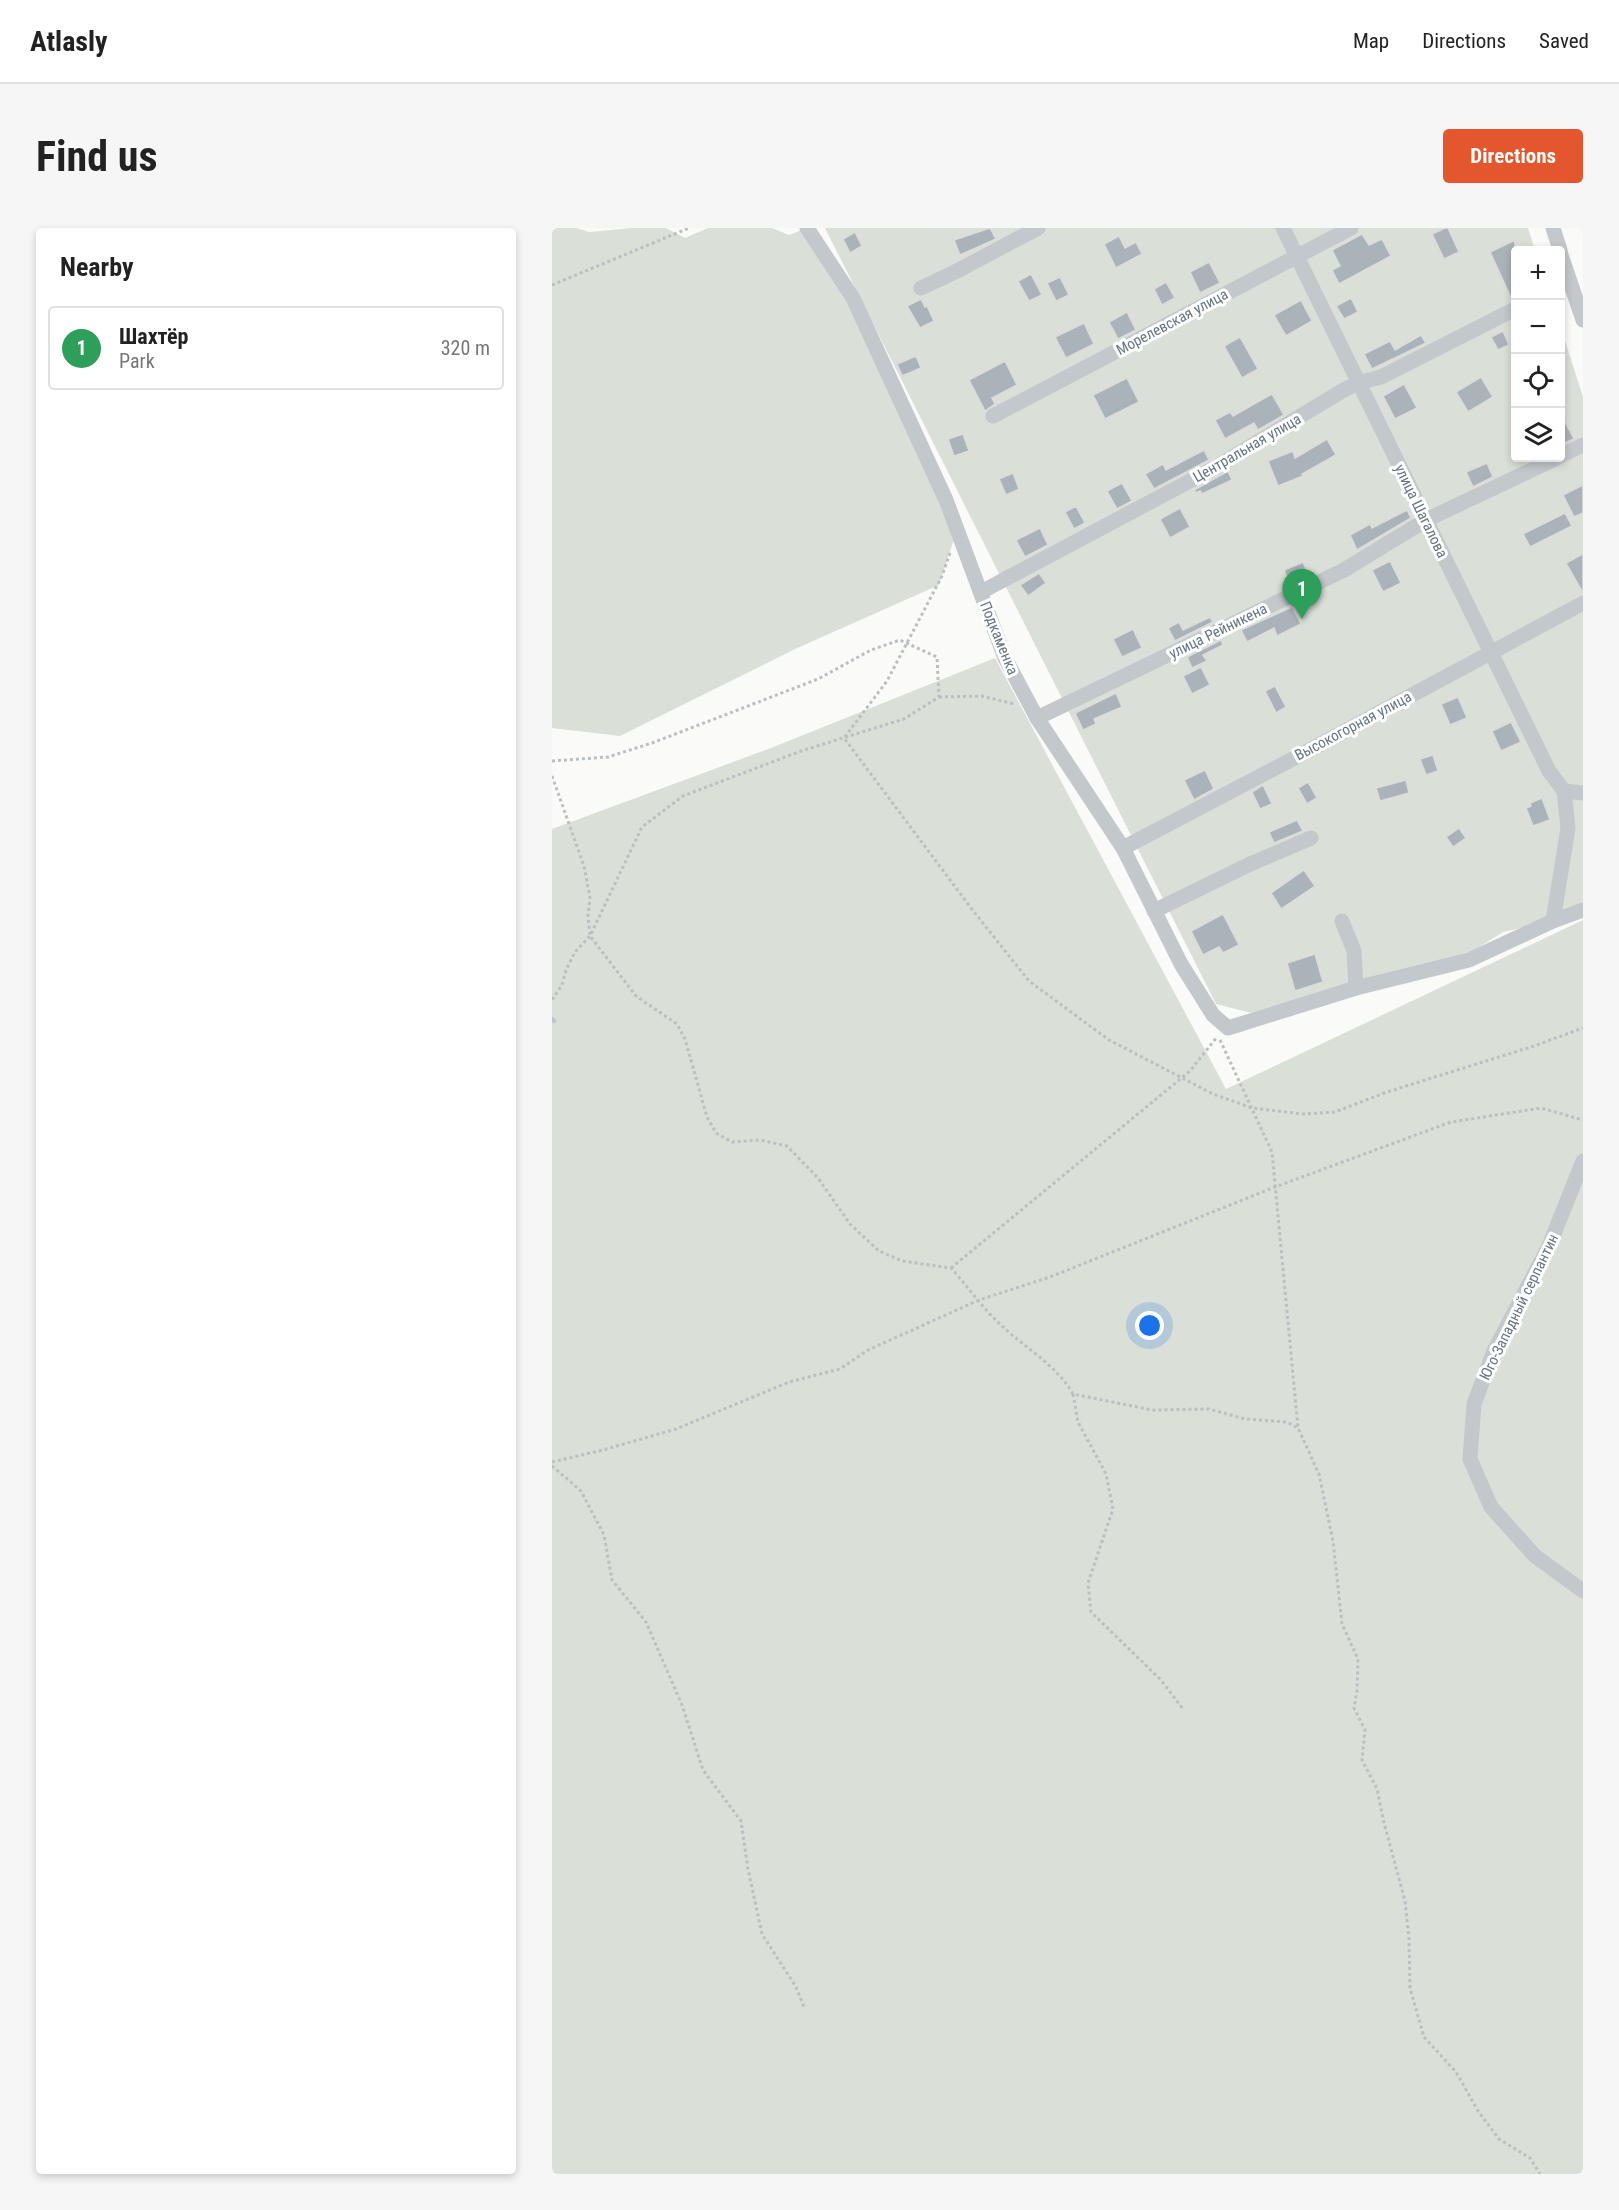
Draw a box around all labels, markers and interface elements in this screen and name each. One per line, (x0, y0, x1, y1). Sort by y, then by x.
text: Atlasly (30, 25, 108, 58)
text: Map (1353, 29, 1389, 53)
text: Directions (1422, 29, 1506, 53)
text: Saved (1539, 29, 1589, 53)
button: Directions (1443, 129, 1583, 183)
text: Find us (36, 132, 157, 181)
map controls (1511, 246, 1565, 462)
button: + (1511, 246, 1565, 300)
text: Nearby (60, 252, 134, 282)
street label: Морелевская улица (1113, 285, 1231, 359)
button: − (1511, 300, 1565, 354)
text: Шахтёр (119, 324, 188, 349)
text: 1 (76, 336, 87, 360)
text: 320 m (441, 336, 490, 360)
text: Park (119, 349, 155, 373)
button: locate (1511, 354, 1565, 408)
button: layers (1511, 408, 1565, 462)
street label: Центральная улица (1190, 410, 1304, 486)
street label: улица Шагалова (1391, 461, 1451, 561)
pin: 1 (1282, 570, 1322, 619)
street label: Подкаменка (976, 599, 1022, 677)
street label: улица Рейникена (1166, 599, 1270, 663)
street label: Высокогорная улица (1292, 688, 1414, 764)
street label: Юго-Западный серпантин (1476, 1231, 1562, 1383)
your location (1135, 1311, 1164, 1340)

